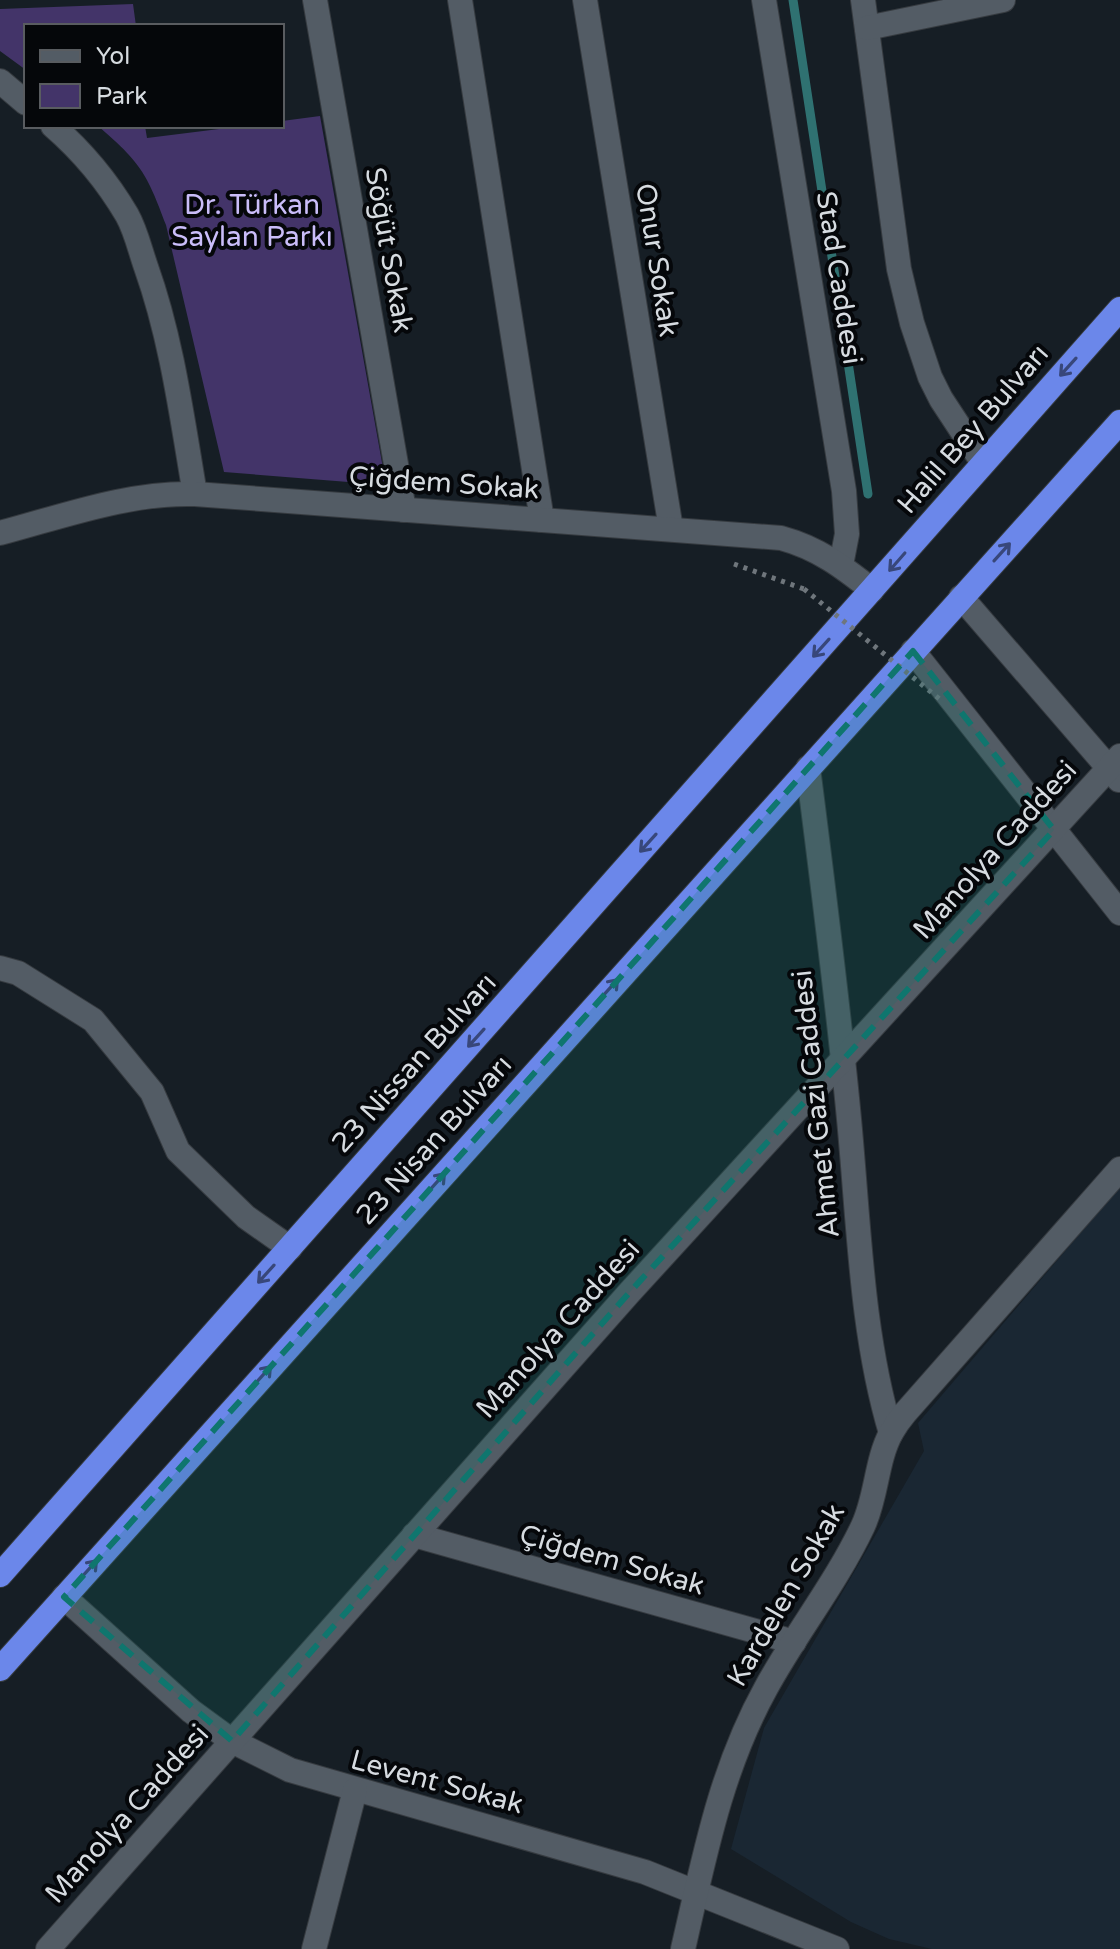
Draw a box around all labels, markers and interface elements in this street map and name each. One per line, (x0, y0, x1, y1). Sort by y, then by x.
legend (24, 24, 284, 128)
text: Yol (96, 42, 130, 71)
text: Park (96, 82, 147, 111)
street label: Söğüt Sokak (358, 165, 420, 335)
street label: Onur Sokak (628, 181, 686, 339)
park label: Dr. Türkan Saylan Parkı (171, 188, 333, 254)
street label: Stad Caddesi (809, 189, 869, 367)
street label: Halil Bey Bulvarı (890, 337, 1056, 521)
one-way arrow (1060, 357, 1078, 377)
street label: Çiğdem Sokak (348, 459, 540, 507)
one-way arrow (993, 542, 1011, 562)
one-way arrow (888, 552, 906, 572)
one-way arrow (812, 638, 830, 658)
street label: Manolya Caddesi (906, 754, 1084, 946)
one-way arrow (640, 832, 658, 852)
street label: 23 Nissan Bulvarı (324, 966, 504, 1160)
street label: Ahmet Gazi Caddesi (785, 968, 847, 1240)
one-way arrow (601, 979, 619, 999)
one-way arrow (467, 1027, 485, 1047)
street label: 23 Nisan Bulvarı (349, 1048, 519, 1232)
one-way arrow (427, 1172, 446, 1192)
street label: Manolya Caddesi (469, 1233, 647, 1425)
one-way arrow (258, 1264, 276, 1284)
one-way arrow (254, 1366, 272, 1386)
street label: Kardelen Sokak (720, 1497, 852, 1693)
street label: Çiğdem Sokak (516, 1517, 708, 1603)
one-way arrow (80, 1559, 99, 1579)
street label: Manolya Caddesi (38, 1718, 216, 1910)
street label: Levent Sokak (347, 1743, 527, 1821)

